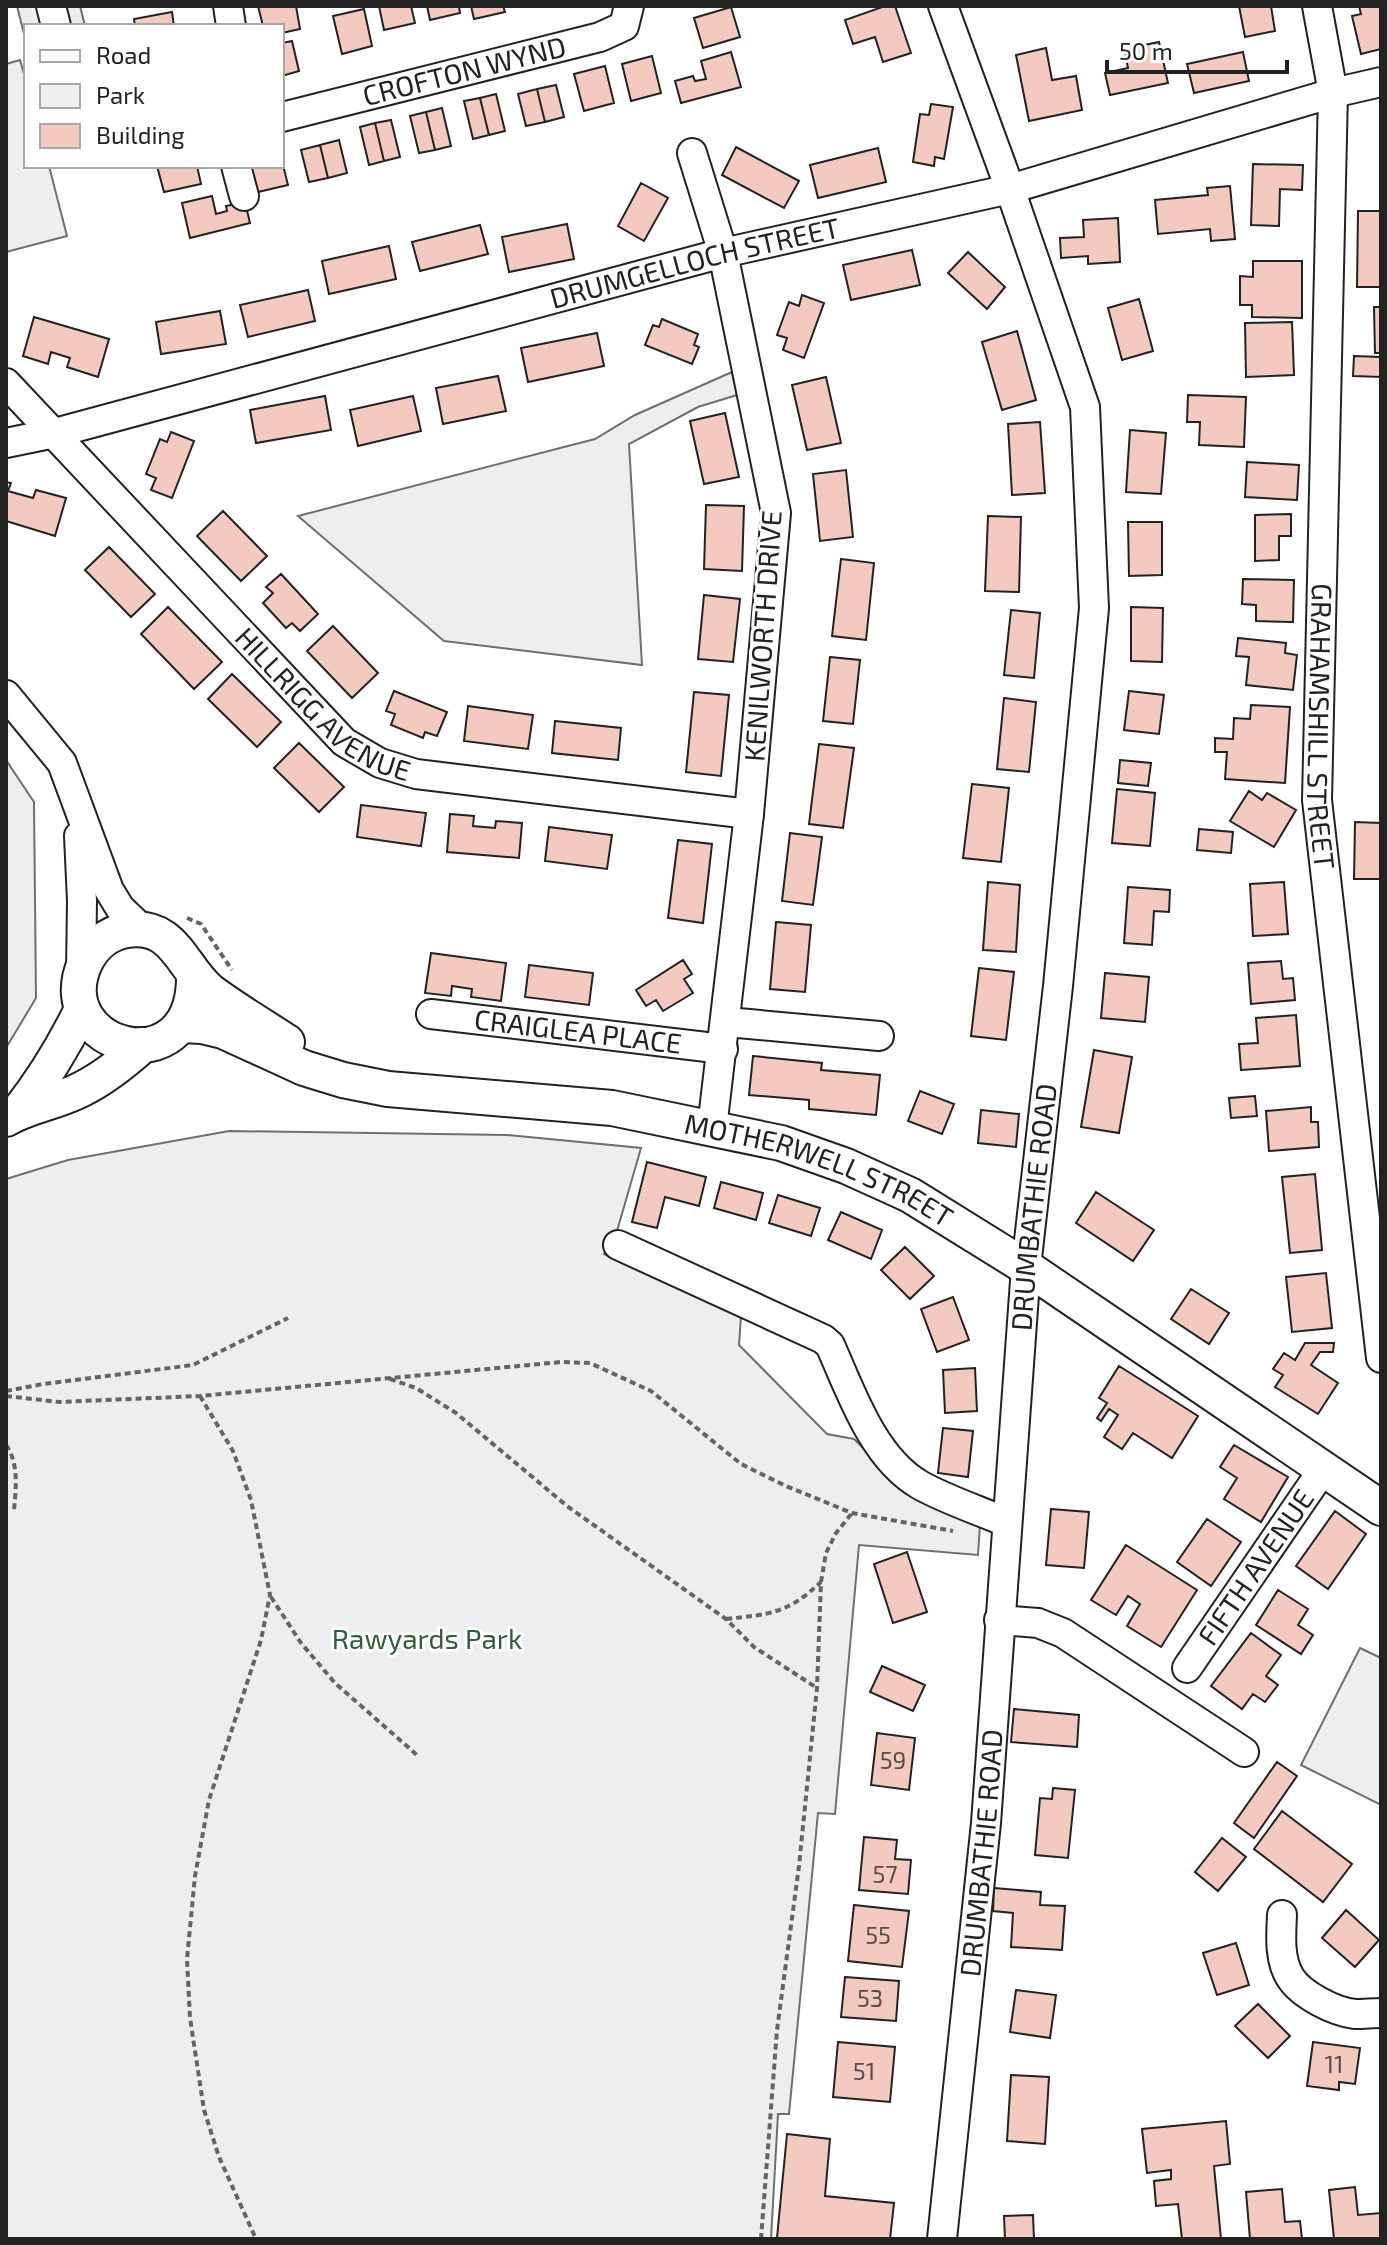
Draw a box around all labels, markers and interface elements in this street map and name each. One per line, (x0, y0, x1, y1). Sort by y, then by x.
legend (24, 24, 284, 168)
scale bar (1107, 24, 1287, 74)
street label: CROFTON WYND (359, 28, 569, 112)
text: 50 m (1119, 36, 1173, 65)
text: Road (96, 40, 151, 69)
text: Park (96, 80, 145, 109)
text: Building (96, 120, 185, 149)
street label: DRUMGELLOCH STREET (546, 210, 842, 315)
street label: KENILWORTH DRIVE (736, 509, 788, 763)
street label: GRAHAMSHILL STREET (1301, 583, 1343, 871)
street label: HILLRIGG AVENUE (229, 620, 415, 787)
street label: CRAIGLEA PLACE (472, 1001, 684, 1060)
street label: DRUMBATHIE ROAD (1003, 1082, 1063, 1332)
street label: MOTHERWELL STREET (682, 1106, 960, 1234)
street label: FIFTH AVENUE (1190, 1482, 1320, 1651)
park label: Rawyards Park (332, 1621, 522, 1655)
street label: DRUMBATHIE ROAD (952, 1728, 1009, 1978)
house number: 59 (880, 1745, 906, 1774)
house number: 57 (872, 1859, 898, 1888)
house number: 55 (865, 1920, 891, 1949)
house number: 53 (857, 1983, 883, 2012)
house number: 11 (1324, 2049, 1344, 2078)
house number: 51 (853, 2056, 875, 2085)

